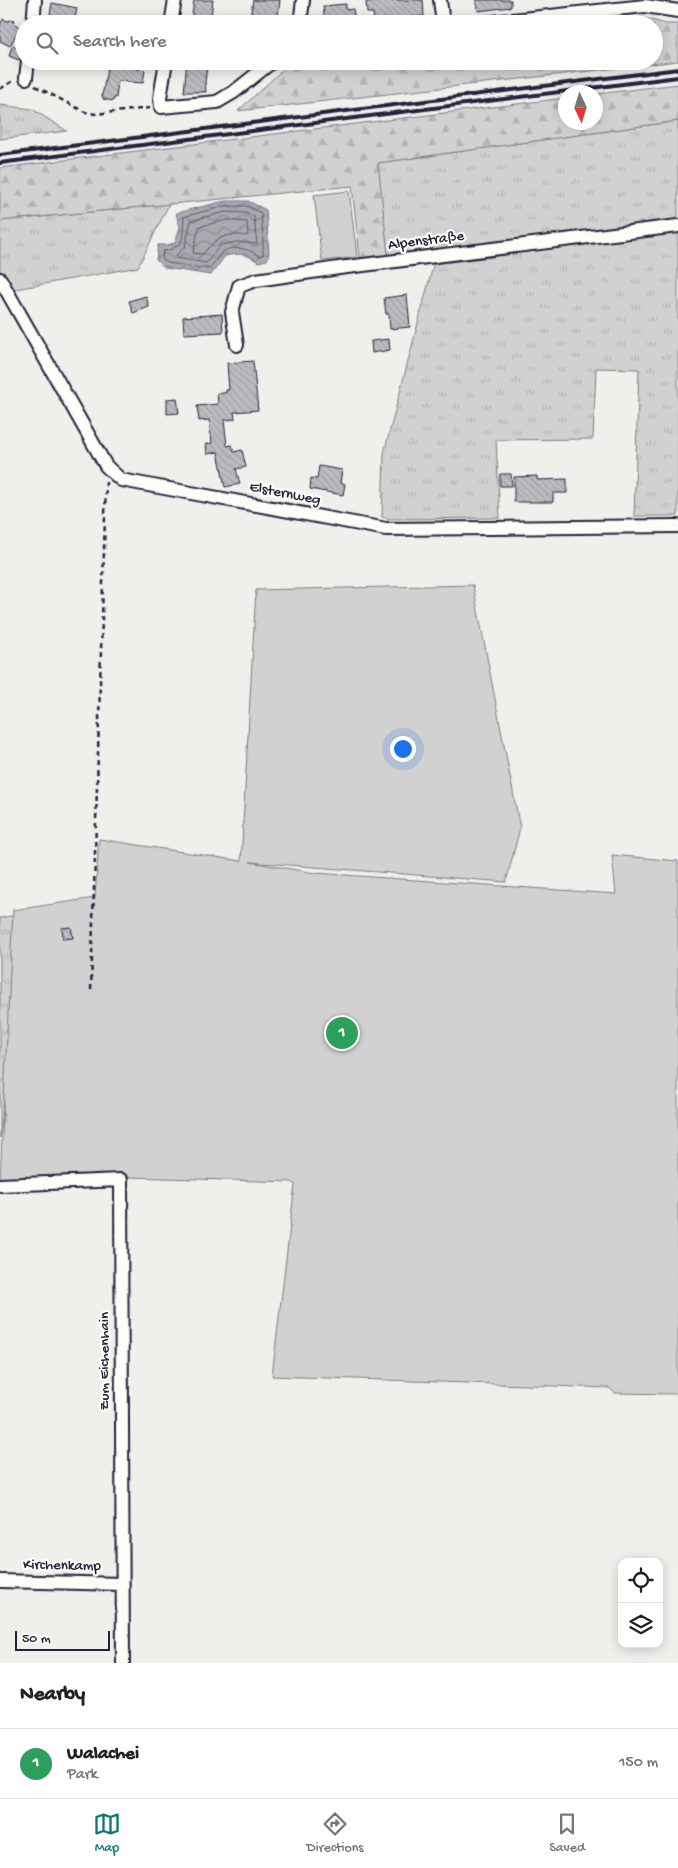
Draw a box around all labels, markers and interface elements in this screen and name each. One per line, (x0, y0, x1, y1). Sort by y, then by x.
search box (15, 15, 663, 70)
icon: search (33, 29, 61, 57)
text: Search here (73, 31, 167, 54)
north arrow (558, 85, 603, 130)
street label: Alpenstraße (387, 227, 465, 255)
street label: Elsternweg (248, 478, 322, 510)
your location (390, 736, 416, 762)
pin: 1 (326, 1014, 358, 1052)
street label: Zum Eichenhain (96, 1312, 114, 1410)
street label: Kirchenkamp (23, 1556, 102, 1576)
map controls (618, 1558, 663, 1648)
button: locate (618, 1558, 663, 1603)
button: layers (618, 1603, 663, 1648)
scale bar (15, 1628, 110, 1651)
text: 50 m (22, 1631, 51, 1648)
text: Nearby (20, 1683, 85, 1708)
text: Walachei (67, 1743, 139, 1766)
text: 1 (33, 1754, 39, 1773)
text: 150 m (619, 1754, 658, 1773)
text: Park (67, 1766, 98, 1785)
tab: Map (93, 1810, 121, 1857)
tab: Directions (307, 1810, 364, 1857)
tab: Saved (549, 1810, 585, 1857)

